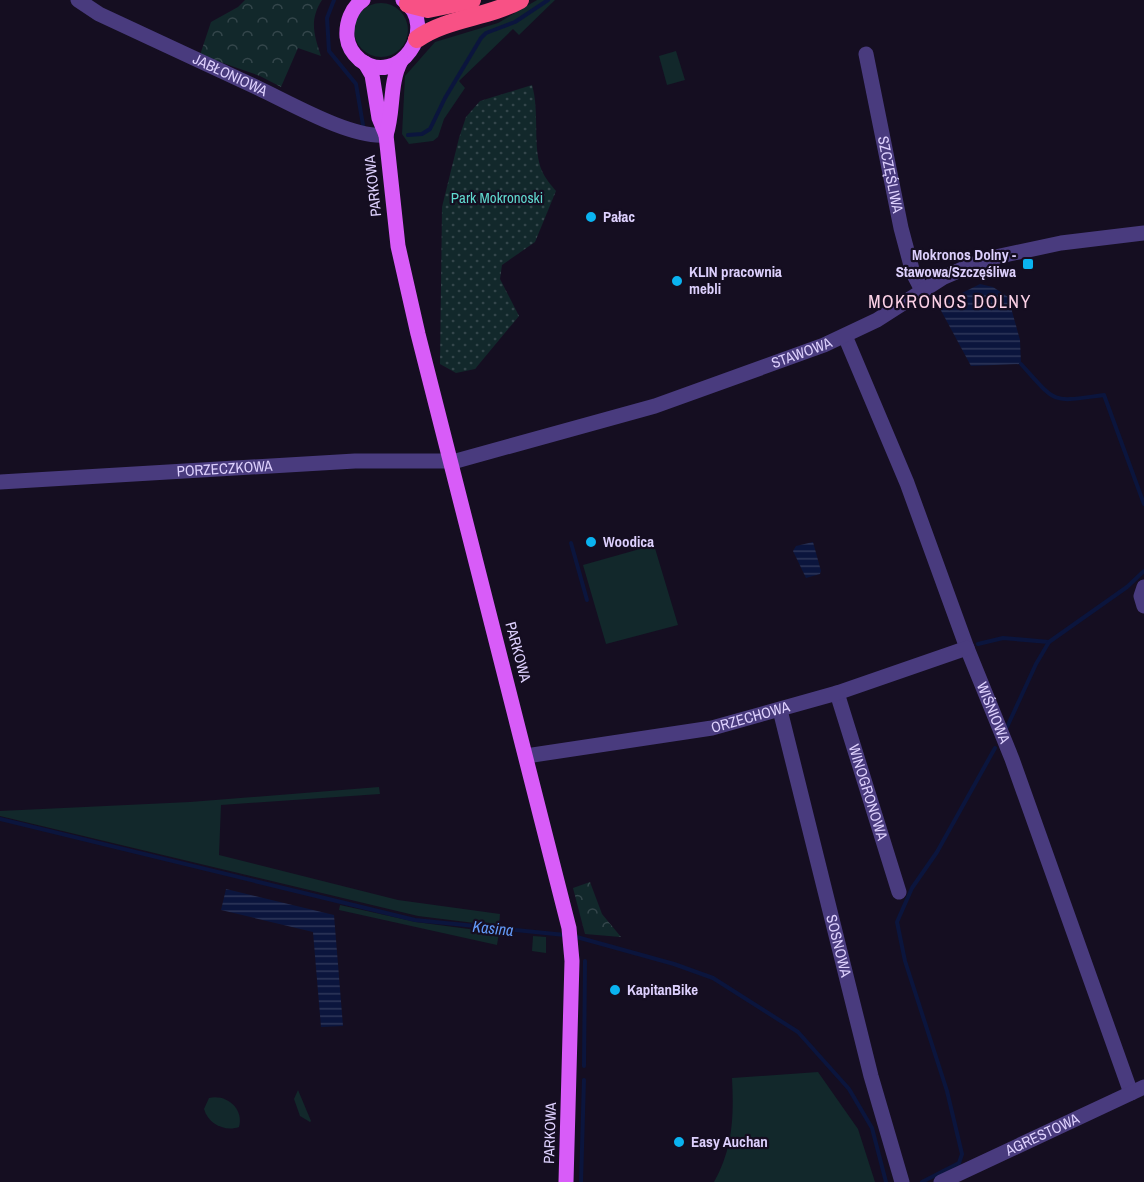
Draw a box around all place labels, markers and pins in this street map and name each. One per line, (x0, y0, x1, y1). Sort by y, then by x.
place label: Pałac (603, 206, 635, 227)
marker: Pałac (584, 210, 598, 224)
place label: Mokronos Dolny - Stawowa/Szczęśliwa (896, 244, 1016, 282)
marker: Mokronos Dolny - Stawowa/Szczęśliwa (1021, 257, 1035, 271)
place label: KLIN pracownia mebli (689, 261, 782, 299)
marker: KLIN pracownia mebli (670, 274, 684, 288)
place label: Woodica (603, 531, 654, 552)
marker: Woodica (584, 535, 598, 549)
place label: KapitanBike (627, 979, 698, 1000)
marker: KapitanBike (608, 983, 622, 997)
place label: Easy Auchan (691, 1131, 768, 1152)
marker: Easy Auchan (672, 1135, 686, 1149)

